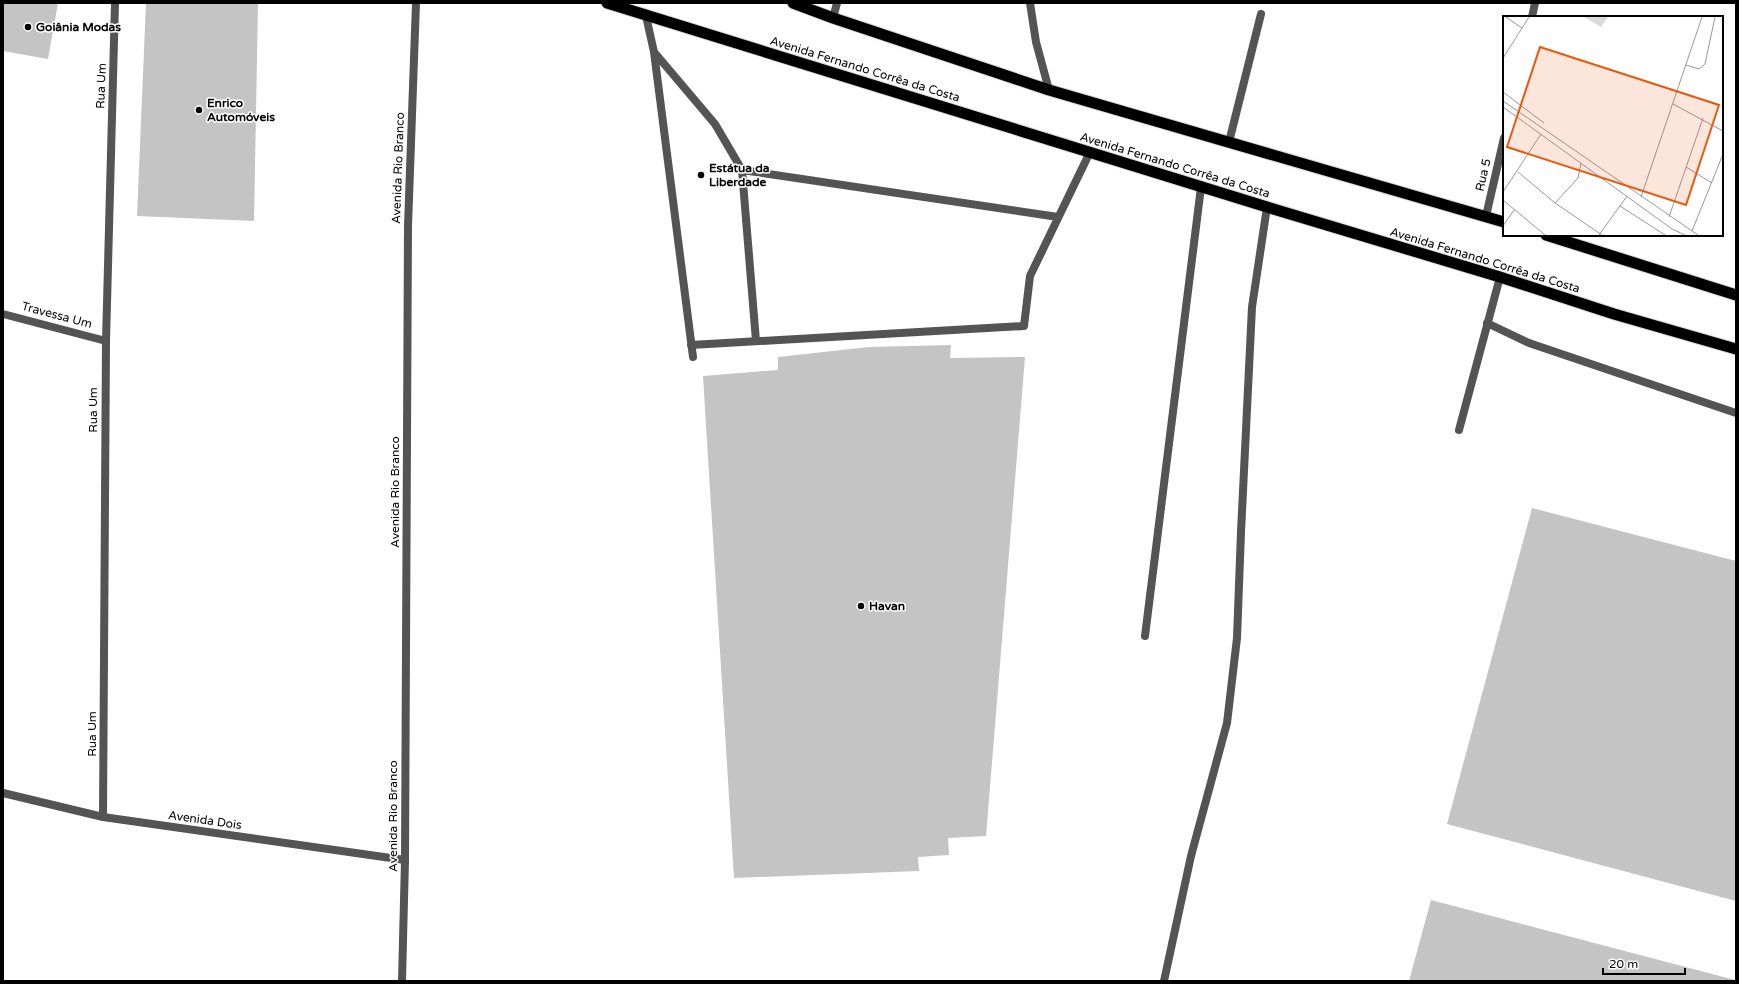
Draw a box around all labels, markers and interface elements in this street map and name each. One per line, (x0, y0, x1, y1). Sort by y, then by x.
inset map (1503, 16, 1723, 236)
place label: Goiânia Modas (36, 20, 121, 34)
marker: Goiânia Modas (23, 22, 33, 32)
street label: Avenida Fernando Corrêa da Costa (768, 33, 962, 105)
street label: Rua Um (93, 63, 109, 109)
place label: Enrico Automóveis (207, 96, 275, 124)
marker: Enrico Automóveis (194, 105, 204, 115)
street label: Avenida Rio Branco (389, 112, 407, 224)
street label: Avenida Fernando Corrêa da Costa (1078, 129, 1272, 201)
street label: Rua 5 (1472, 157, 1494, 193)
place label: Estátua da Liberdade (709, 161, 770, 189)
marker: Estátua da Liberdade (696, 170, 706, 180)
street label: Avenida Fernando Corrêa da Costa (1388, 224, 1582, 296)
street label: Travessa Um (20, 299, 94, 331)
street label: Rua Um (86, 387, 100, 433)
street label: Avenida Rio Branco (388, 436, 402, 548)
place label: Havan (869, 599, 905, 613)
marker: Havan (856, 601, 866, 611)
street label: Rua Um (85, 711, 99, 757)
street label: Avenida Rio Branco (386, 760, 400, 872)
street label: Avenida Dois (167, 808, 243, 832)
scale bar (1603, 950, 1685, 976)
text: 20 m (1609, 957, 1638, 971)

